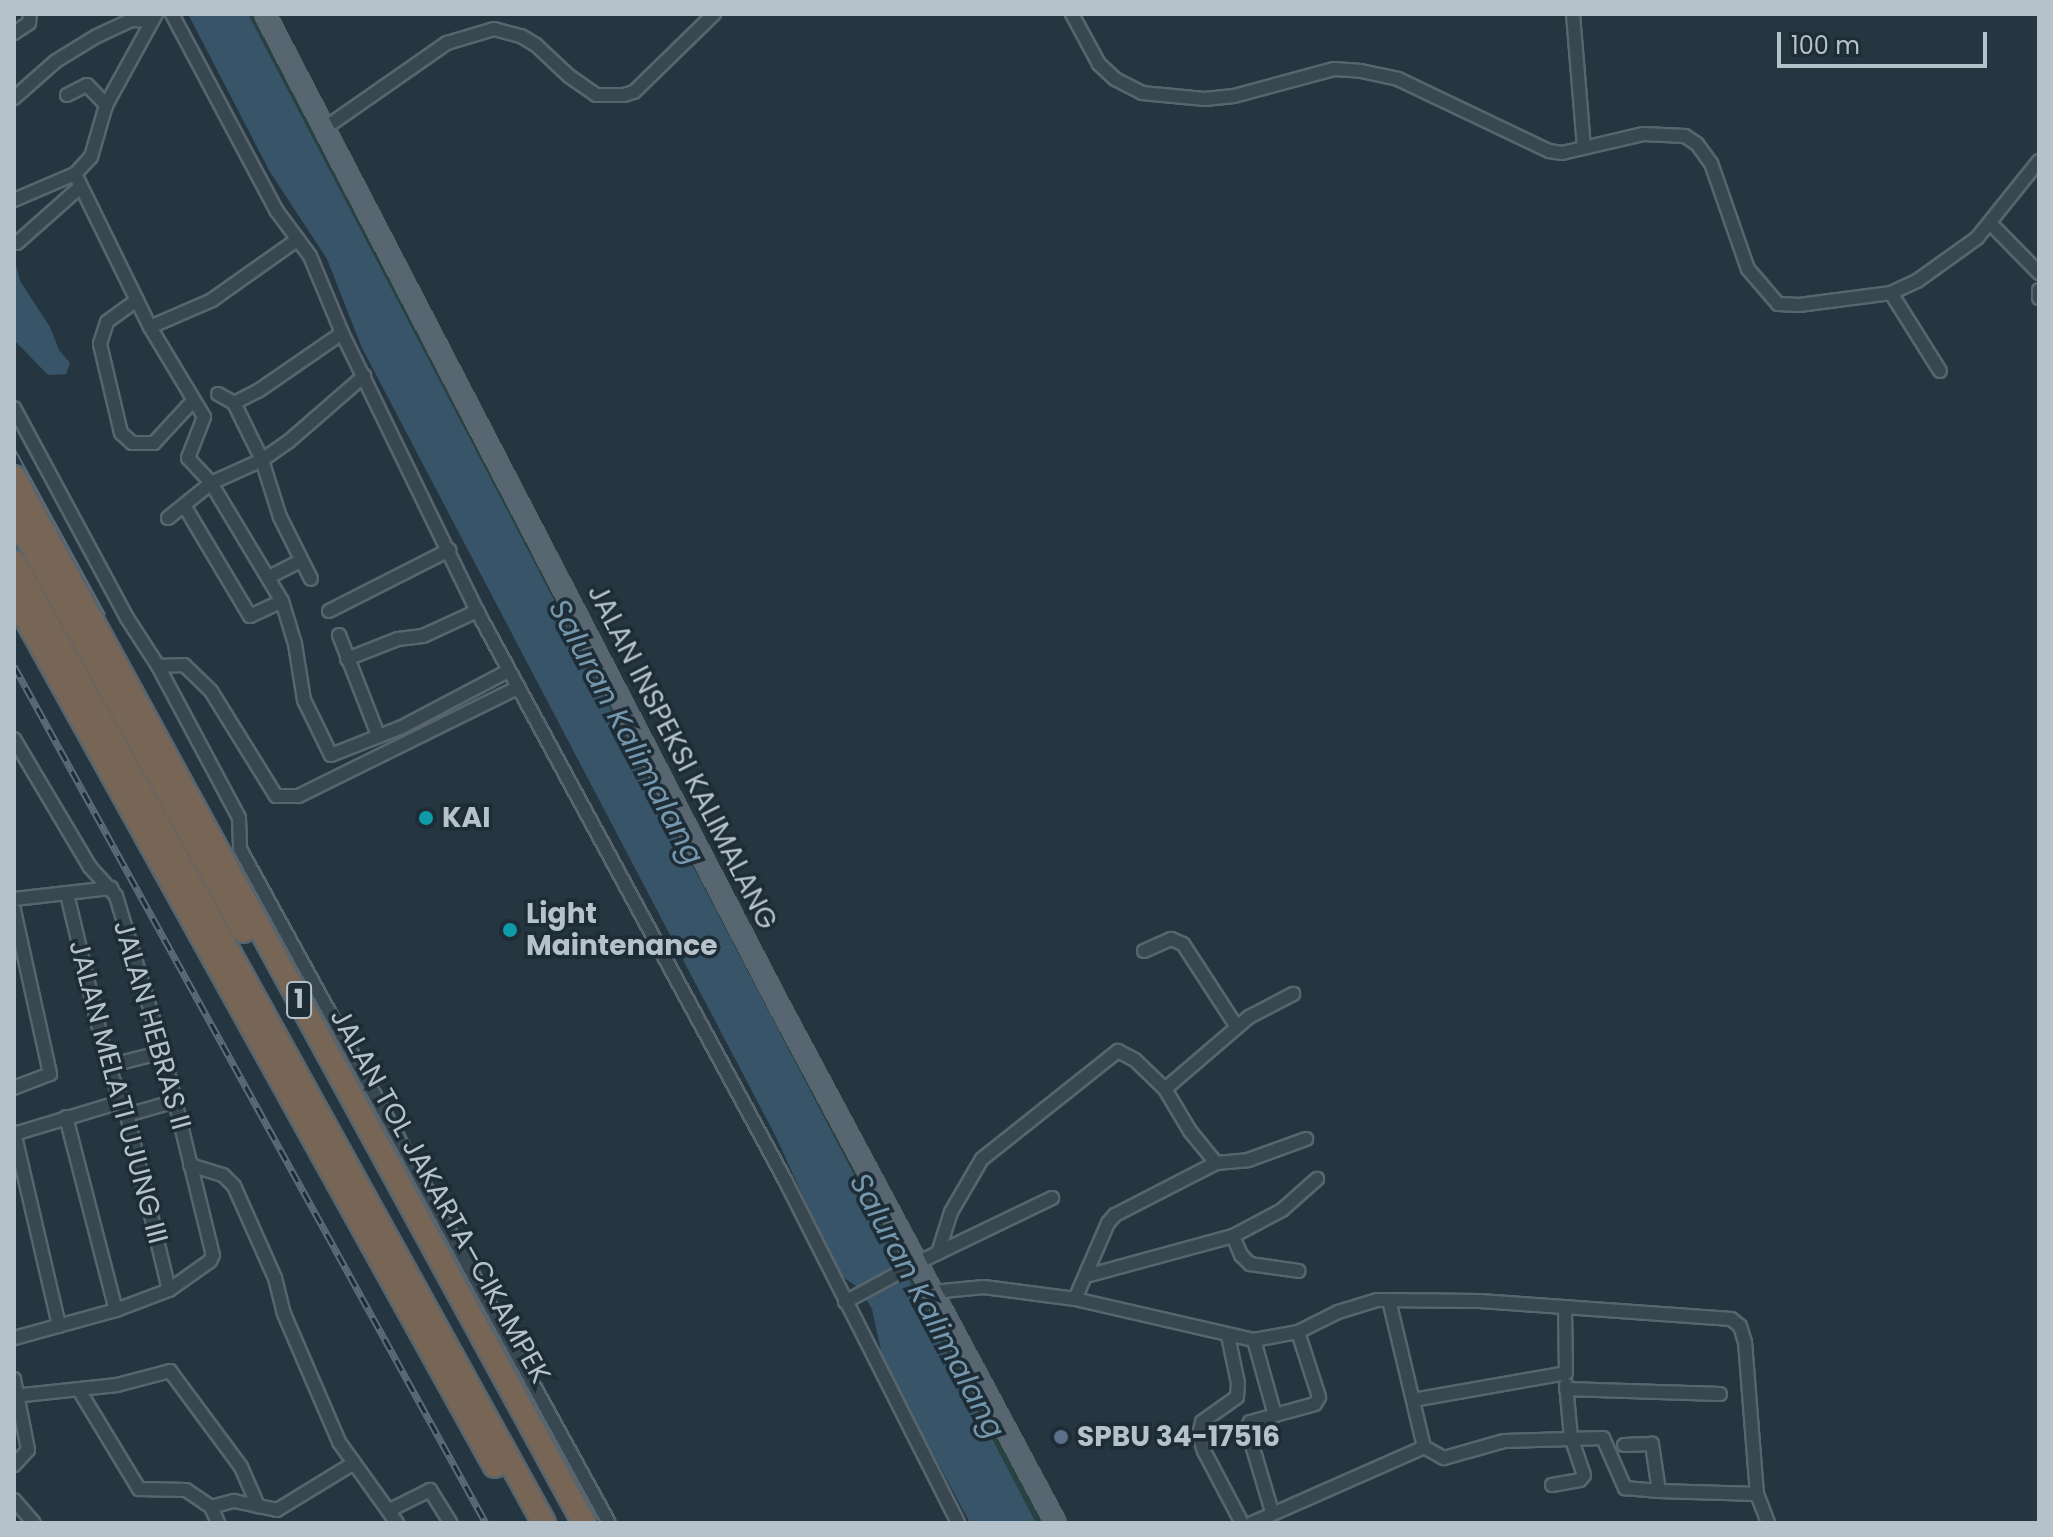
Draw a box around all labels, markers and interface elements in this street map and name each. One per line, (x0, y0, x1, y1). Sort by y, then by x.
scale bar (1781, 16, 1991, 66)
text: 100 m (1791, 29, 1860, 62)
street label: JALAN INSPEKSI KALIMALANG (580, 579, 784, 935)
water label: Saluran Kalimalang (541, 593, 711, 871)
place label: KAI (442, 801, 490, 835)
marker: KAI (417, 809, 435, 827)
place label: Light Maintenance (526, 897, 717, 963)
street label: JALAN HEBRAS II (106, 916, 198, 1134)
marker: Light Maintenance (501, 921, 519, 939)
street label: JALAN MELATI UJUNG III (61, 936, 175, 1248)
road number: 1 (285, 978, 313, 1022)
street label: JALAN TOL JAKARTA–CIKAMPEK (323, 1003, 557, 1389)
water label: Saluran Kalimalang (842, 1167, 1012, 1445)
place label: SPBU 34-17516 (1077, 1420, 1280, 1454)
marker: SPBU 34-17516 (1052, 1428, 1070, 1446)

